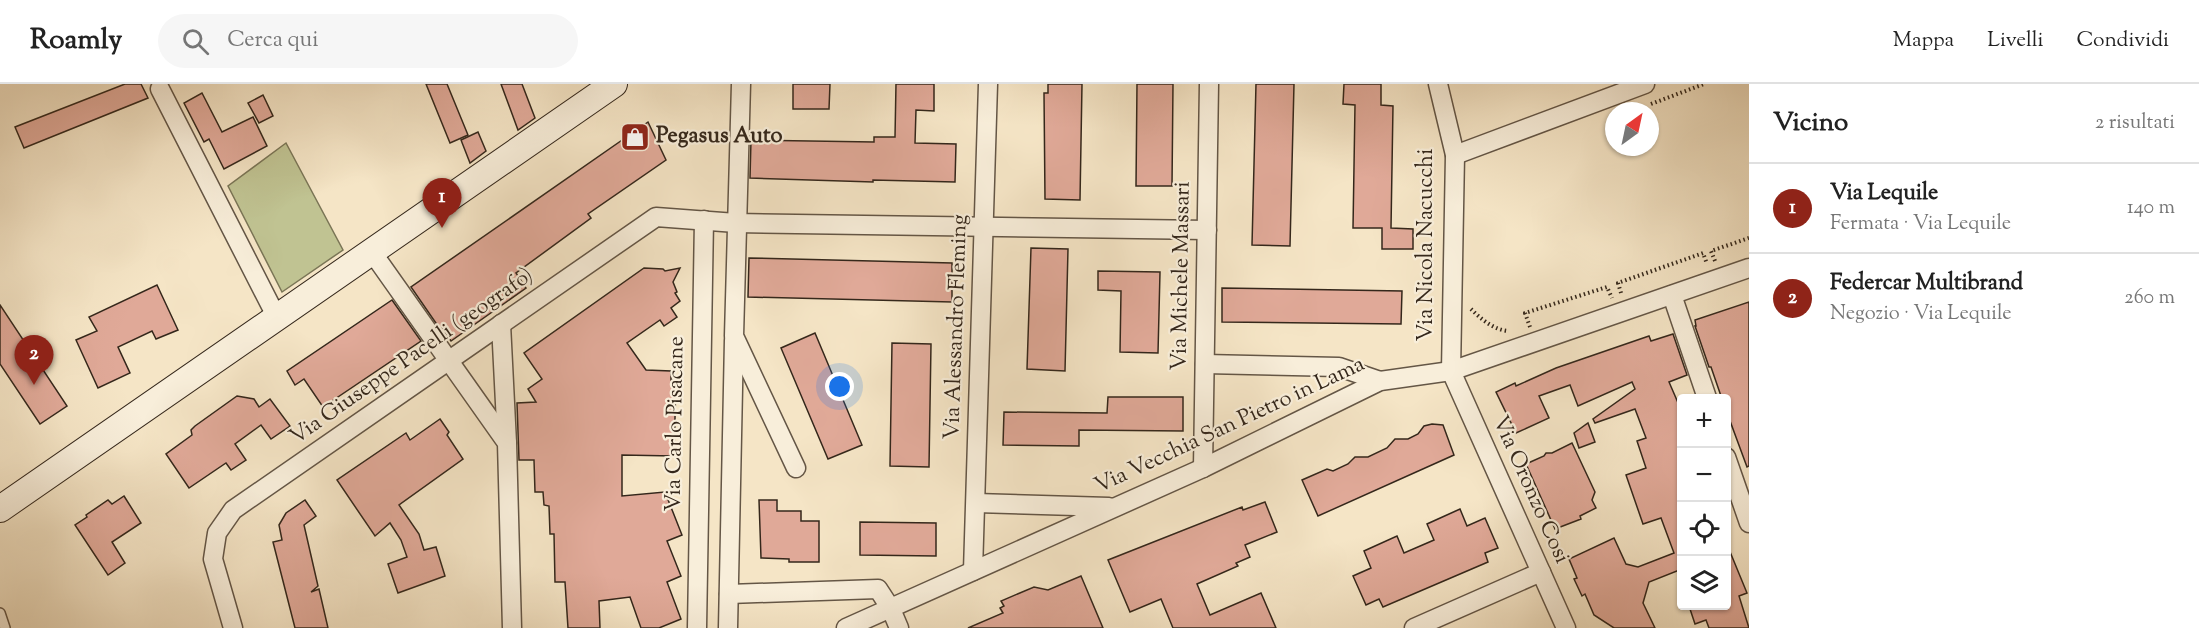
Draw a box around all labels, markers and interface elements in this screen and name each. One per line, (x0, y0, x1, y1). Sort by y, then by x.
search box (158, 14, 578, 68)
text: Roamly (30, 21, 122, 61)
icon: search (179, 25, 212, 58)
text: Cerca qui (227, 25, 319, 57)
text: Mappa (1893, 26, 1954, 56)
text: Livelli (1987, 26, 2044, 56)
text: Condividi (2077, 26, 2169, 56)
north arrow (1605, 102, 1659, 156)
text: Vicino (1773, 105, 1848, 142)
text: 2 risultati (2095, 109, 2175, 138)
shop icon: Pegasus Auto (619, 121, 651, 153)
place label: Pegasus Auto (656, 121, 783, 153)
street label: Via Nicola Nacucchi (1411, 149, 1443, 341)
pin: 1 (422, 178, 462, 228)
text: Via Lequile (1830, 178, 1938, 210)
street label: Via Michele Massari (1164, 181, 1200, 371)
text: 1 (1789, 194, 1796, 223)
text: 140 m (2127, 194, 2175, 223)
text: Fermata · Via Lequile (1830, 210, 2011, 239)
street label: Via Alessandro Fleming (937, 214, 977, 440)
street label: Via Giuseppe Pacelli (geografo) (284, 261, 540, 453)
text: Federcar Multibrand (1830, 268, 2023, 300)
text: 2 (1788, 284, 1797, 313)
text: 260 m (2124, 284, 2175, 313)
text: Negozio · Via Lequile (1830, 300, 2012, 329)
pin: 2 (15, 336, 54, 385)
street label: Via Carlo Pisacane (658, 336, 694, 512)
street label: Via Vecchia San Pietro in Lama (1090, 349, 1370, 503)
your location (825, 372, 854, 401)
map controls (1677, 394, 1731, 610)
button: + (1677, 394, 1731, 448)
street label: Via Oronzo Cosi (1483, 411, 1577, 569)
button: − (1677, 448, 1731, 502)
button: locate (1677, 502, 1731, 556)
button: layers (1677, 556, 1731, 610)

